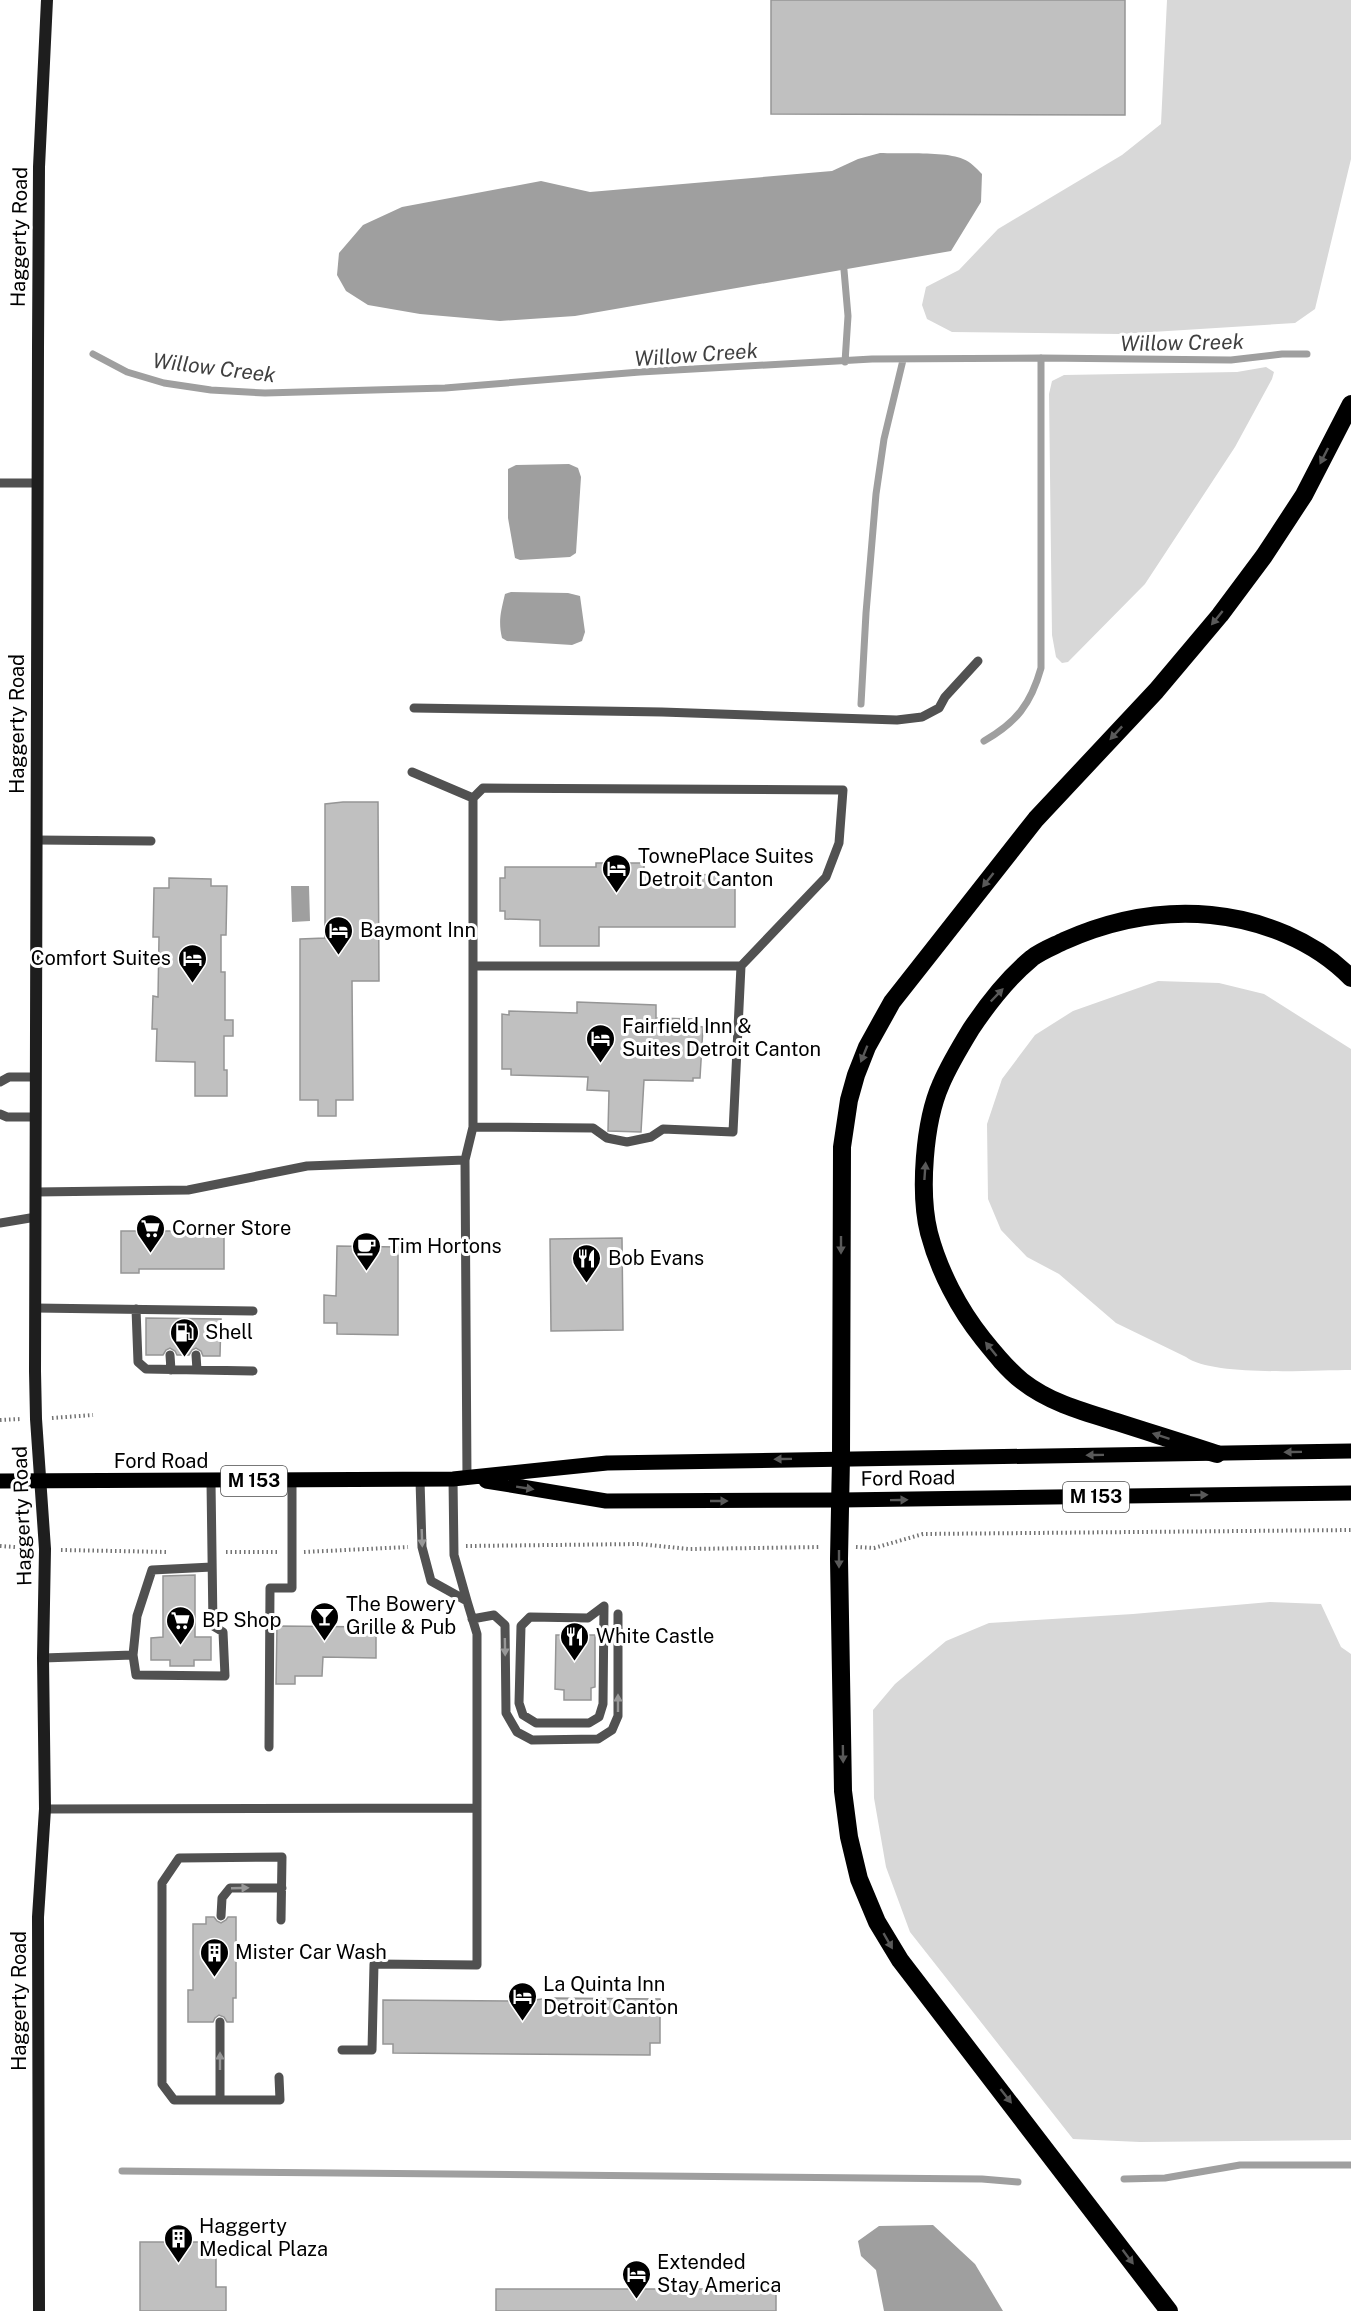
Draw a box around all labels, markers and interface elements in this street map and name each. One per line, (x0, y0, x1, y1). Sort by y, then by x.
street label: Haggerty Road (6, 167, 32, 307)
water label: Willow Creek (1120, 329, 1245, 356)
water label: Willow Creek (633, 338, 759, 371)
water label: Willow Creek (151, 348, 278, 388)
one-way arrow (1319, 448, 1329, 465)
one-way arrow (1210, 610, 1223, 626)
street label: Haggerty Road (5, 654, 29, 794)
one-way arrow (1109, 726, 1123, 741)
place label: TownePlace Suites Detroit Canton (638, 844, 814, 891)
hotel icon: TownePlace Suites Detroit Canton (601, 852, 633, 894)
one-way arrow (981, 872, 994, 888)
hotel icon: Baymont Inn (323, 914, 355, 956)
place label: Baymont Inn (360, 918, 476, 942)
hotel icon: Comfort Suites (176, 942, 208, 984)
place label: Comfort Suites (31, 946, 171, 970)
one-way arrow (989, 988, 1003, 1002)
place label: Fairfield Inn & Suites Detroit Canton (622, 1014, 821, 1061)
hotel icon: Fairfield Inn & Suites Detroit Canton (585, 1022, 617, 1064)
one-way arrow (859, 1045, 869, 1063)
one-way arrow (920, 1162, 930, 1181)
supermarket icon: Corner Store (135, 1212, 167, 1254)
place label: Corner Store (172, 1216, 291, 1240)
cafe icon: Tim Hortons (351, 1230, 383, 1272)
place label: Tim Hortons (388, 1234, 502, 1258)
one-way arrow (836, 1236, 846, 1255)
restaurant icon: Bob Evans (571, 1242, 603, 1284)
place label: Bob Evans (608, 1246, 704, 1270)
fuel station icon: Shell (168, 1316, 200, 1358)
place label: Shell (205, 1320, 253, 1344)
one-way arrow (985, 1341, 998, 1357)
one-way arrow (1152, 1431, 1170, 1440)
street label: Haggerty Road (8, 1446, 36, 1586)
one-way arrow (1283, 1448, 1302, 1457)
street label: Ford Road (114, 1449, 208, 1473)
one-way arrow (1086, 1450, 1105, 1460)
one-way arrow (773, 1454, 792, 1464)
street label: Ford Road (860, 1465, 956, 1491)
road number: M 153 (221, 1466, 287, 1496)
road number: M 153 (1063, 1482, 1129, 1512)
one-way arrow (515, 1483, 534, 1492)
one-way arrow (1190, 1490, 1209, 1500)
one-way arrow (890, 1495, 909, 1504)
one-way arrow (709, 1496, 728, 1506)
one-way arrow (417, 1529, 426, 1548)
one-way arrow (834, 1549, 844, 1568)
place label: The Bowery Grille & Pub (346, 1592, 456, 1639)
bar icon: The Bowery Grille & Pub (309, 1600, 341, 1642)
supermarket icon: BP Shop (165, 1604, 197, 1646)
place label: BP Shop (202, 1608, 281, 1632)
restaurant icon: White Castle (559, 1620, 591, 1662)
place label: White Castle (596, 1624, 714, 1648)
one-way arrow (500, 1638, 510, 1657)
one-way arrow (613, 1693, 623, 1712)
one-way arrow (838, 1744, 847, 1763)
one-way arrow (231, 1883, 250, 1893)
street label: Haggerty Road (7, 1931, 31, 2071)
one-way arrow (883, 1933, 894, 1949)
building icon: Mister Car Wash (198, 1936, 230, 1978)
place label: Mister Car Wash (235, 1940, 387, 1964)
place label: La Quinta Inn Detroit Canton (543, 1972, 678, 2019)
hotel icon: La Quinta Inn Detroit Canton (506, 1980, 538, 2022)
one-way arrow (215, 2051, 225, 2070)
one-way arrow (999, 2089, 1011, 2104)
place label: Haggerty Medical Plaza (199, 2214, 328, 2261)
building icon: Haggerty Medical Plaza (162, 2222, 194, 2264)
one-way arrow (1121, 2249, 1133, 2264)
place label: Extended Stay America (657, 2250, 781, 2297)
hotel icon: Extended Stay America (620, 2258, 652, 2300)

